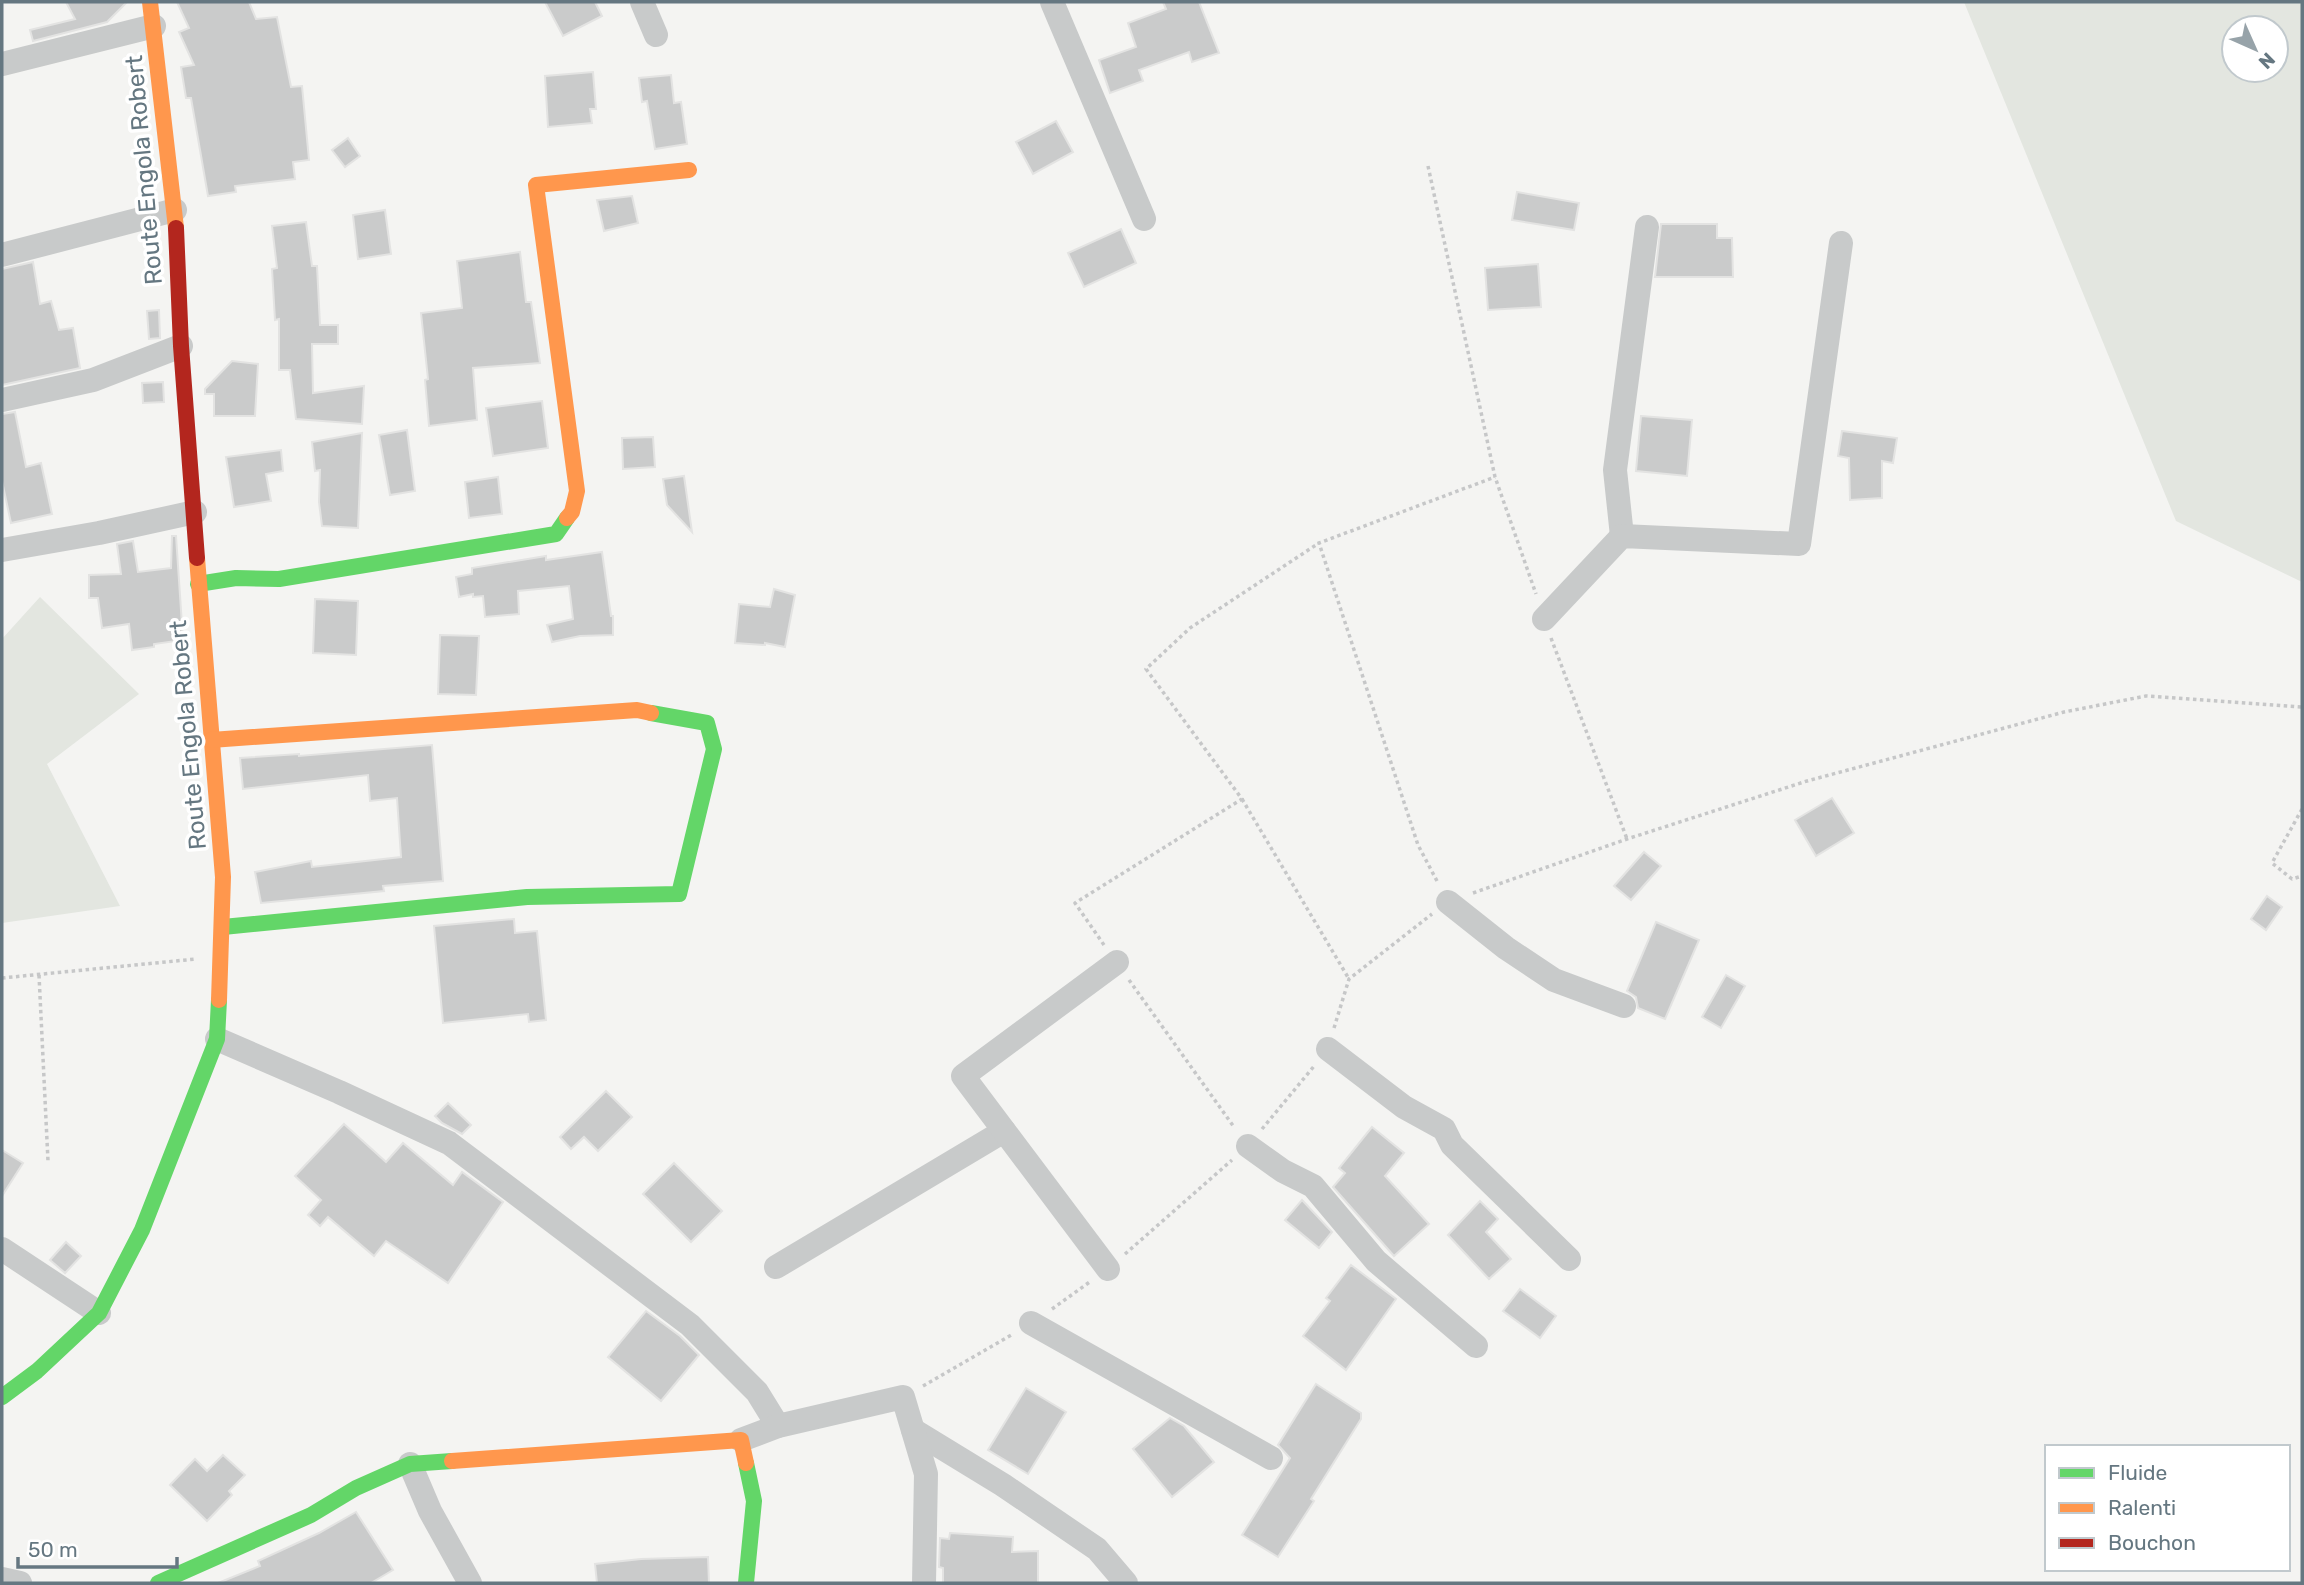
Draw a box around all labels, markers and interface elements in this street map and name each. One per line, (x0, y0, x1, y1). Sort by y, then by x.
north arrow (2220, 14, 2290, 84)
text: N (2254, 48, 2280, 74)
street label: Route Engola Robert (120, 54, 168, 286)
street label: Route Engola Robert (164, 619, 212, 851)
legend (2045, 1445, 2290, 1571)
text: Fluide (2108, 1460, 2167, 1485)
text: Ralenti (2108, 1495, 2176, 1520)
scale bar (18, 1526, 177, 1570)
text: Bouchon (2108, 1530, 2196, 1555)
text: 50 m (28, 1537, 78, 1562)

